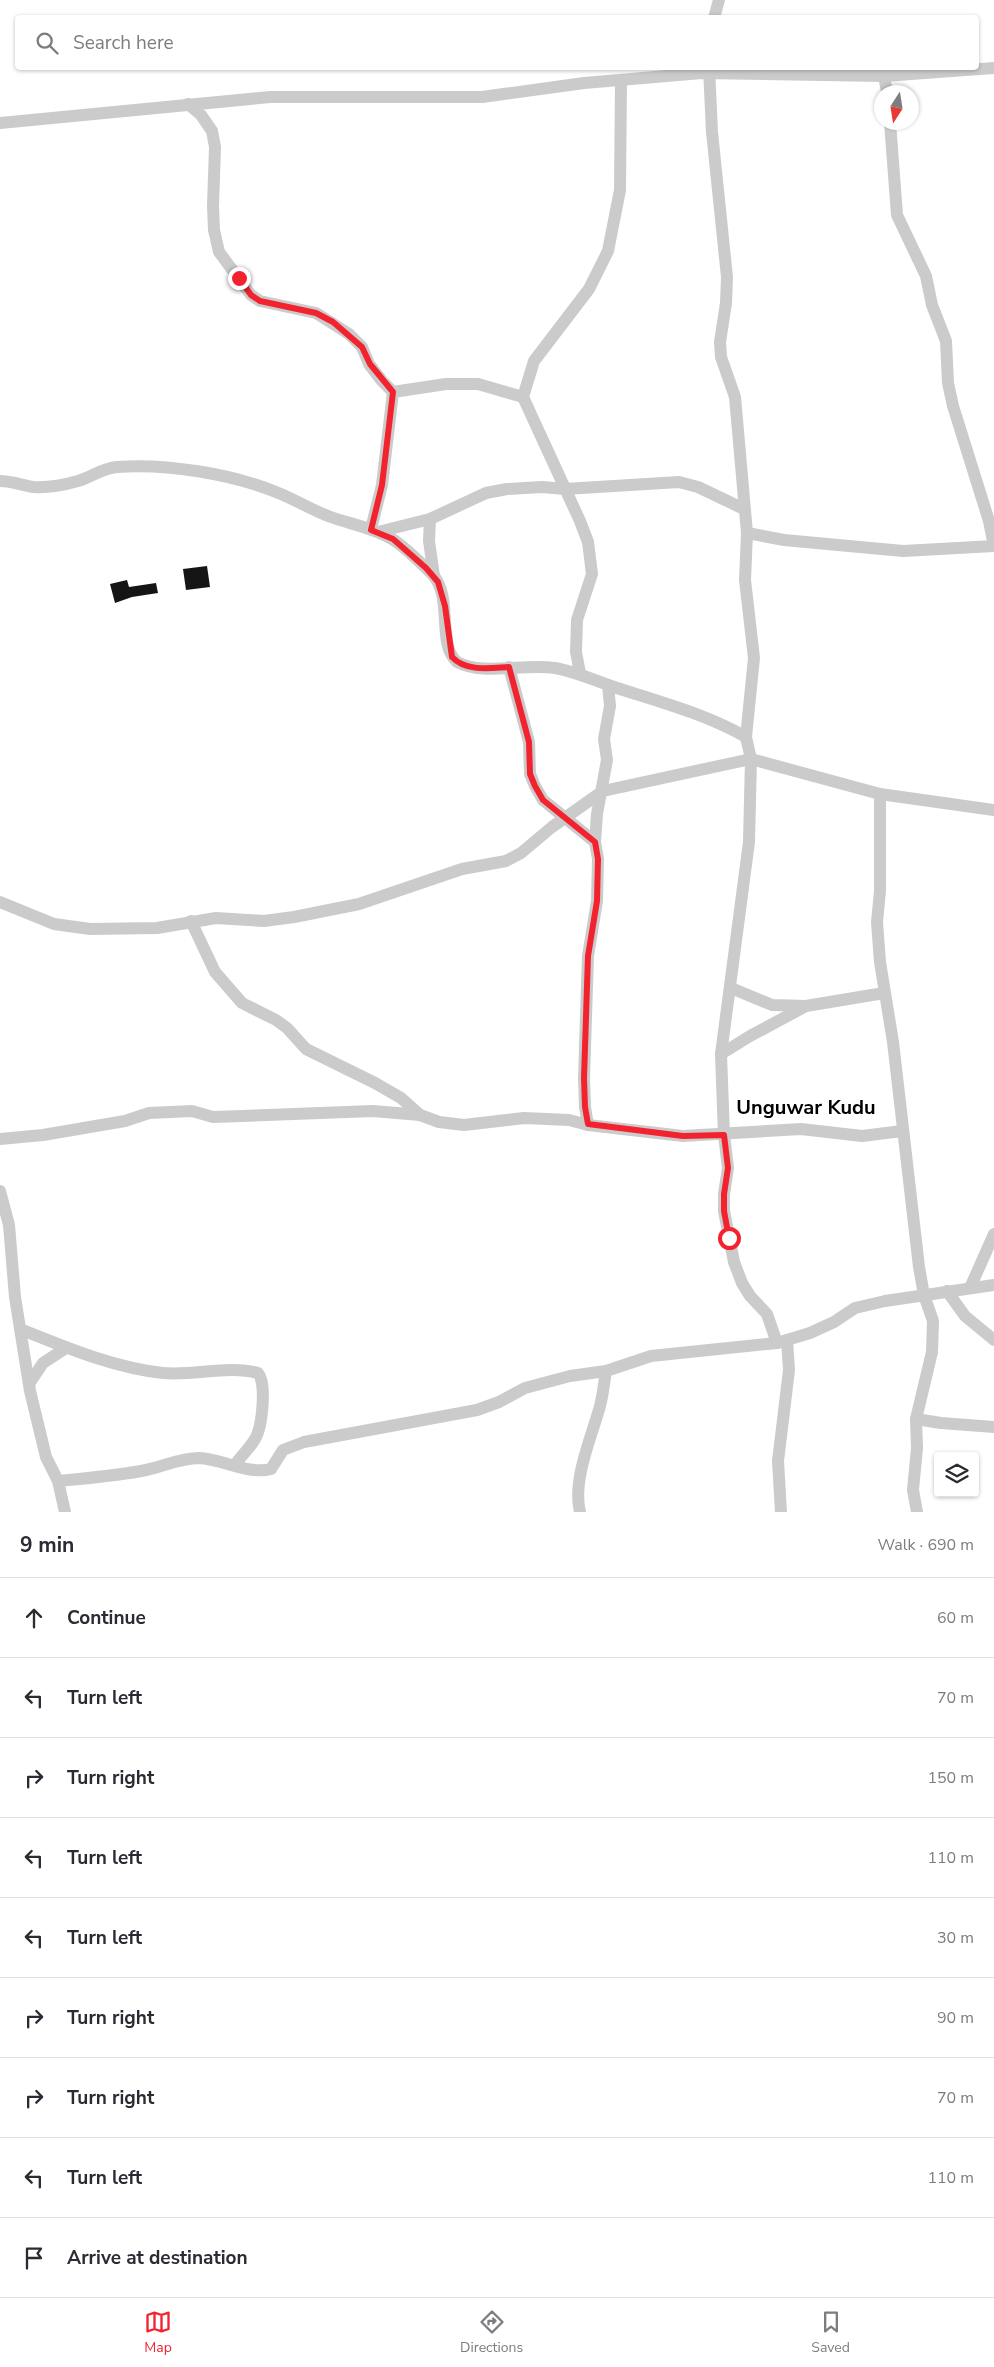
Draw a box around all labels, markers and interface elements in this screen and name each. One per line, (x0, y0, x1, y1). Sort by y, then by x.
search box (15, 15, 979, 70)
icon: search (33, 29, 61, 57)
text: Search here (73, 30, 174, 56)
north arrow (874, 85, 919, 130)
route end (228, 267, 251, 290)
district label: Unguwar Kudu (736, 1094, 876, 1121)
route start (718, 1227, 741, 1250)
map controls (934, 1452, 979, 1497)
button: layers (934, 1452, 979, 1497)
text: 9 min (20, 1531, 74, 1559)
text: Walk · 690 m (878, 1534, 974, 1556)
icon: ahead (20, 1604, 48, 1632)
text: Continue (67, 1605, 146, 1631)
text: 60 m (937, 1607, 974, 1629)
icon: left (20, 1684, 48, 1712)
text: Turn left (67, 1685, 142, 1711)
text: 70 m (937, 1687, 974, 1709)
icon: right (20, 1764, 48, 1792)
text: Turn right (67, 1765, 154, 1791)
text: 150 m (927, 1767, 974, 1789)
icon: left (20, 1844, 48, 1872)
text: Turn left (67, 1845, 142, 1871)
text: 110 m (927, 1847, 974, 1869)
icon: left (20, 1924, 48, 1952)
text: Turn left (67, 1925, 142, 1951)
text: 30 m (937, 1927, 974, 1949)
icon: right (20, 2004, 48, 2032)
text: Turn right (67, 2005, 154, 2031)
text: 90 m (937, 2007, 974, 2029)
icon: right (20, 2084, 48, 2112)
text: Turn right (67, 2085, 154, 2111)
text: 70 m (937, 2087, 974, 2109)
icon: left (20, 2164, 48, 2192)
text: Turn left (67, 2165, 142, 2191)
text: 110 m (927, 2167, 974, 2189)
icon: arrive (20, 2244, 48, 2272)
text: Arrive at destination (67, 2245, 248, 2271)
tab: Map (144, 2308, 172, 2357)
tab: Directions (460, 2308, 523, 2357)
tab: Saved (811, 2308, 850, 2357)

